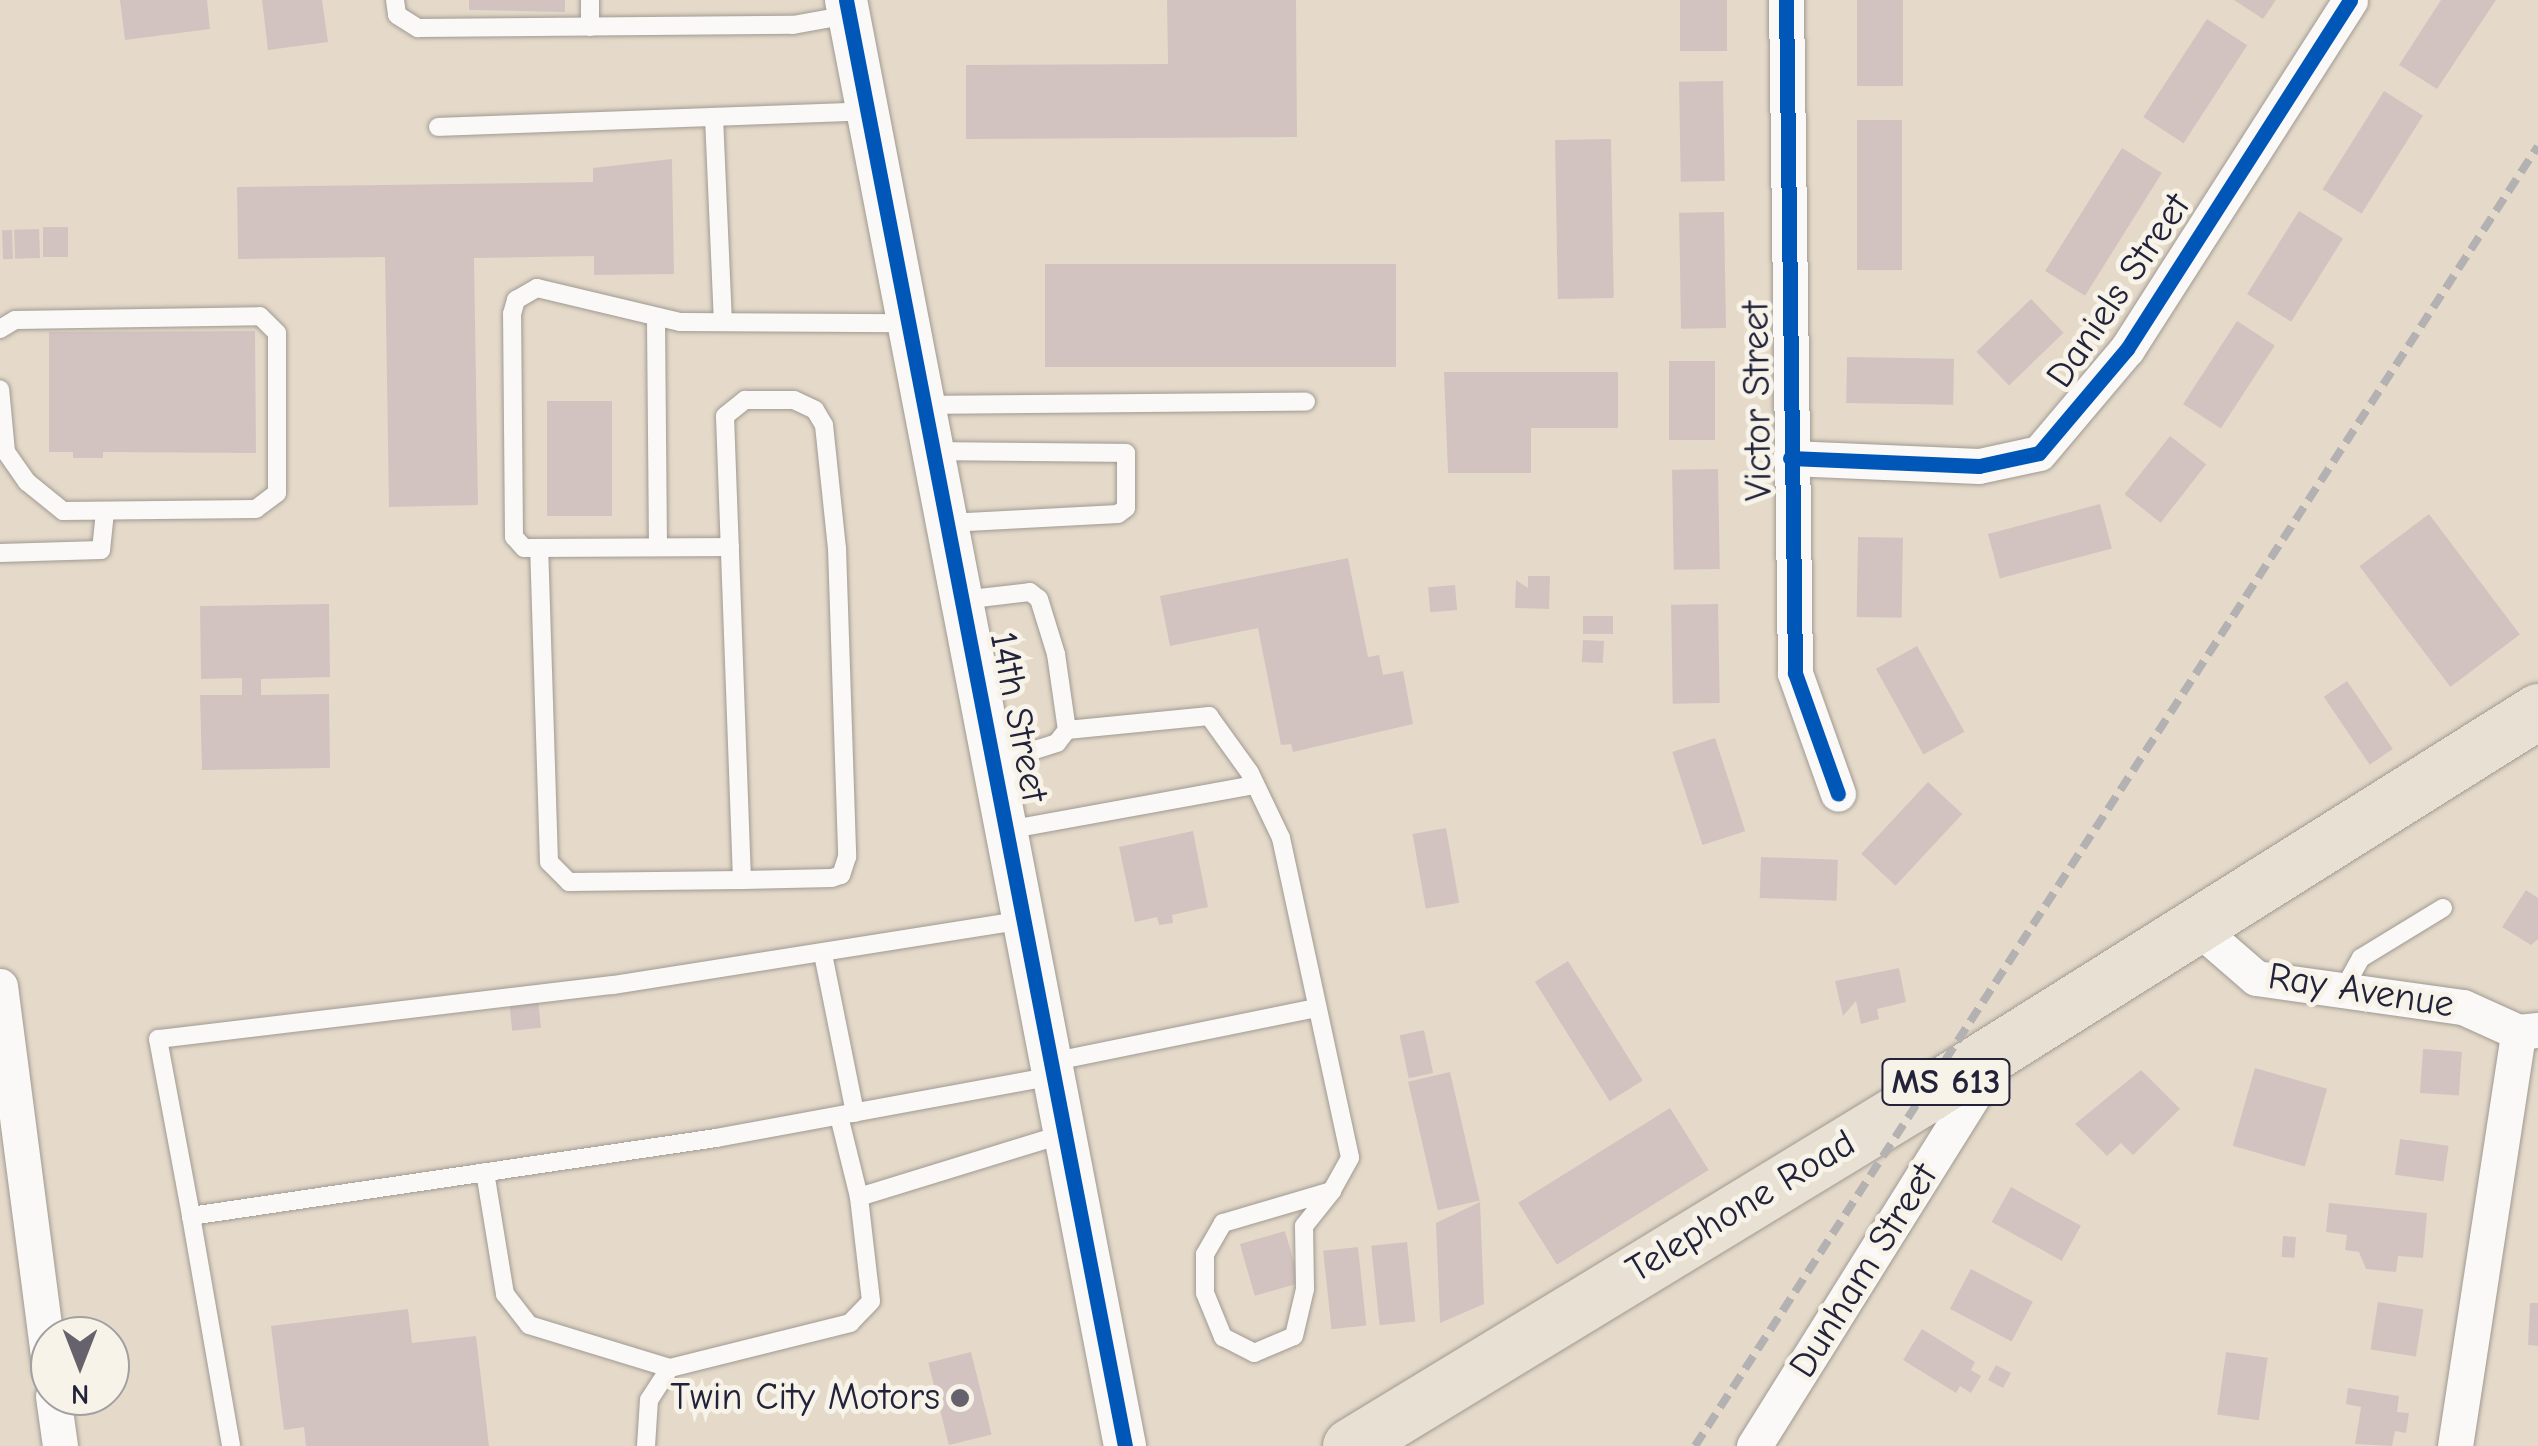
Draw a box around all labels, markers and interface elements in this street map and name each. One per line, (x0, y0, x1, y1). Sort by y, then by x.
street label: Daniels Street (2037, 185, 2201, 397)
street label: Victor Street (1733, 301, 1783, 501)
street label: 14th Street (979, 628, 1057, 806)
street label: Ray Avenue (2265, 954, 2457, 1028)
road number: MS 613 (1881, 1052, 2011, 1112)
street label: Telephone Road (1618, 1121, 1864, 1293)
street label: Dunham Street (1780, 1156, 1948, 1386)
north arrow (30, 1316, 130, 1416)
place label: Twin City Motors (670, 1375, 940, 1421)
text: N (71, 1378, 89, 1410)
marker: Twin City Motors (949, 1387, 971, 1409)

